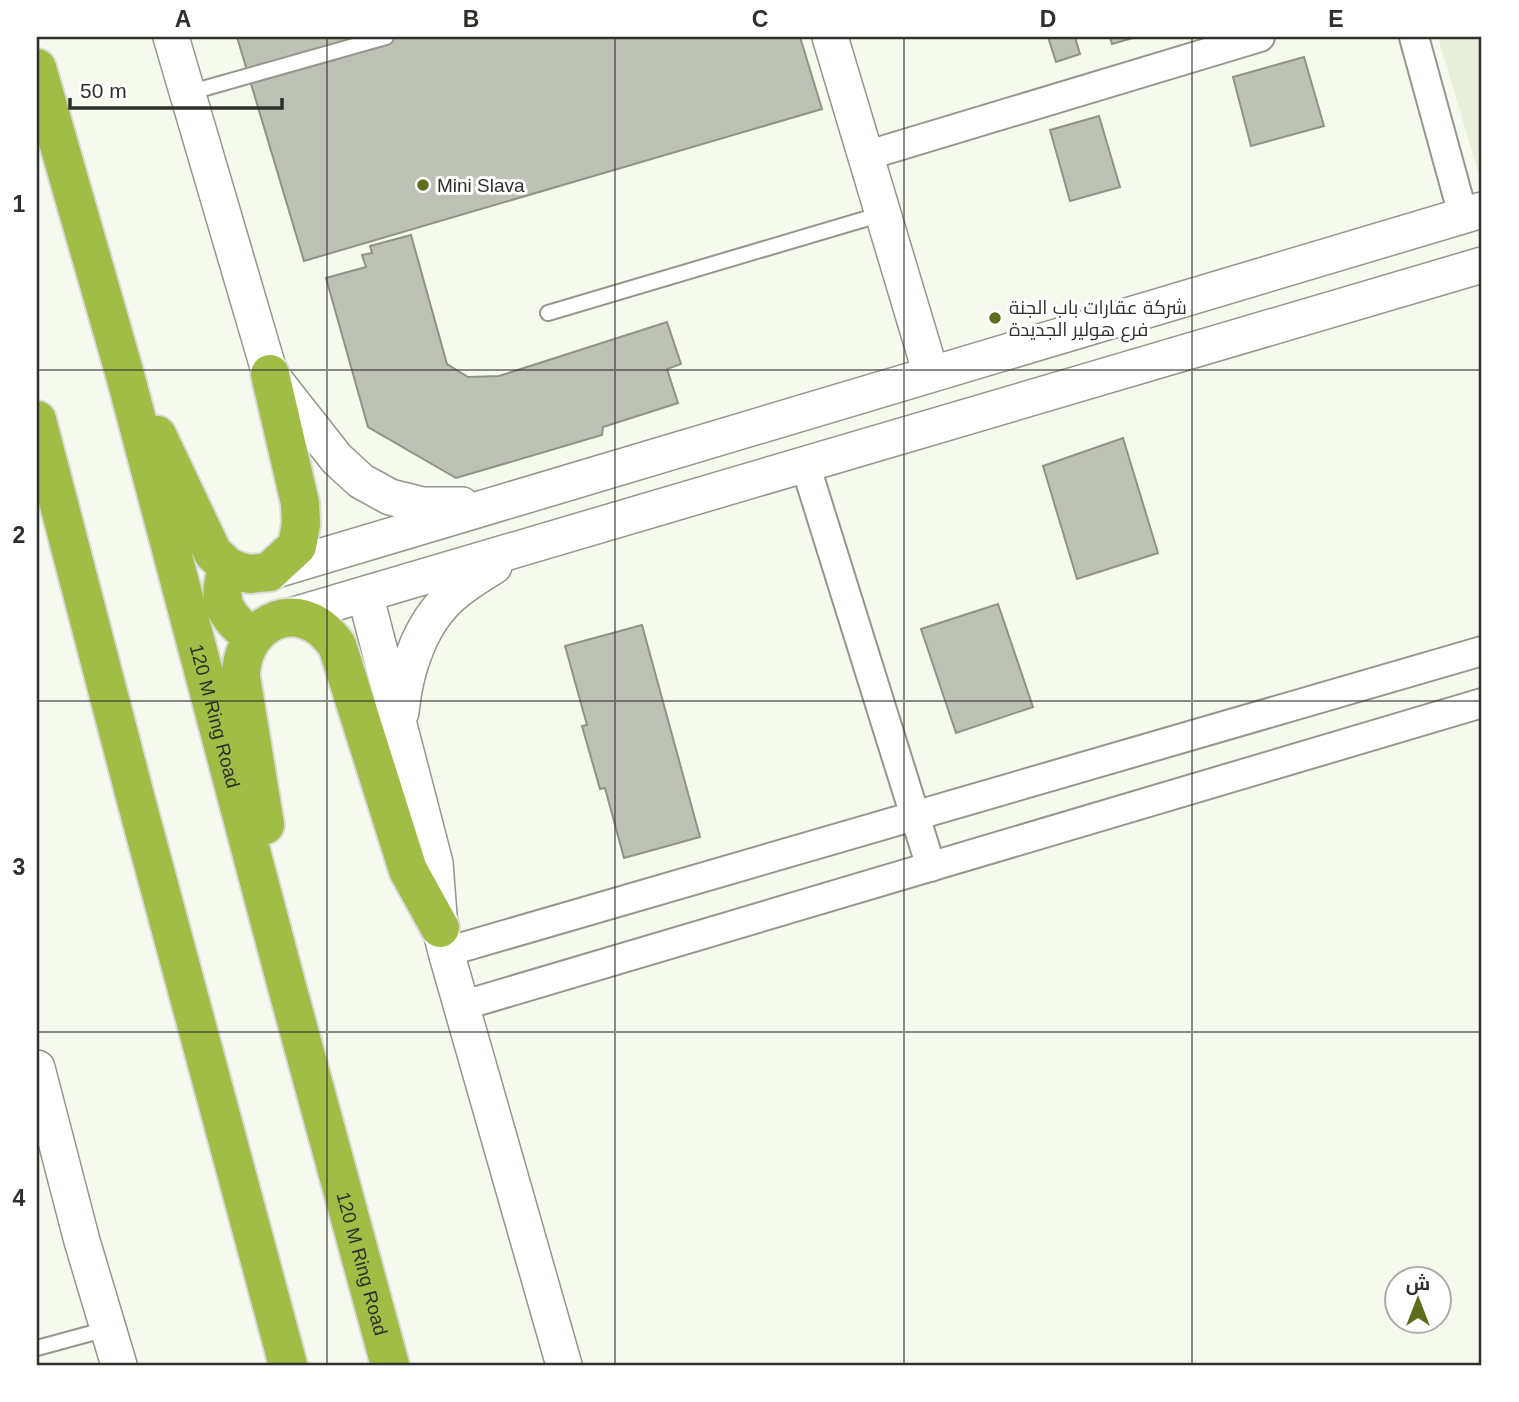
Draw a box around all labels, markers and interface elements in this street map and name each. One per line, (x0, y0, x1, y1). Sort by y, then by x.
text: A (175, 6, 191, 32)
text: B (463, 6, 479, 32)
text: C (752, 6, 768, 32)
text: D (1040, 6, 1056, 32)
text: E (1328, 6, 1344, 32)
scale bar (70, 66, 282, 110)
text: 50 m (80, 79, 127, 102)
place label: Mini Slava (437, 175, 525, 196)
marker: Mini Slava (415, 177, 431, 193)
text: 1 (13, 191, 26, 217)
place label: شرکة عقارات باب الجنة فرع هولیر الجدیدة (1009, 297, 1187, 343)
marker: شرکة عقارات باب الجنة فرع هولیر الجدیدة (987, 310, 1003, 326)
text: 2 (13, 522, 25, 548)
street label: 120 M Ring Road (186, 642, 244, 790)
text: 3 (13, 854, 25, 880)
text: 4 (13, 1185, 26, 1211)
street label: 120 M Ring Road (333, 1189, 392, 1338)
north arrow (1382, 1266, 1452, 1336)
text: ش (1406, 1273, 1430, 1295)

